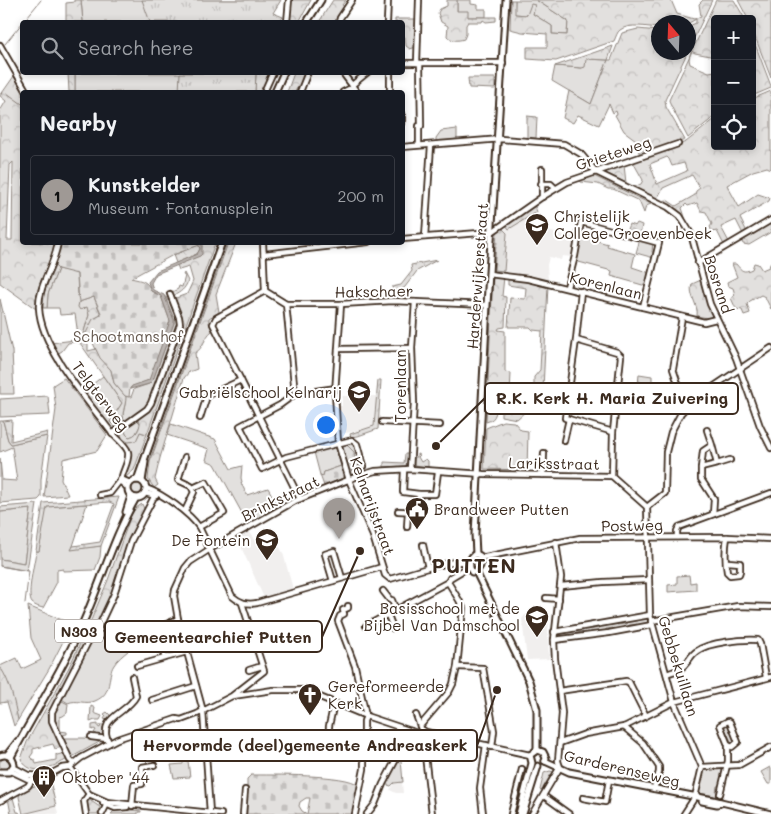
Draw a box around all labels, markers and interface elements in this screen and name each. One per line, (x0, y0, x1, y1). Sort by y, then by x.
north arrow (651, 15, 696, 60)
map controls (711, 15, 756, 150)
button: + (711, 15, 756, 60)
search box (20, 20, 405, 75)
icon: search (38, 34, 66, 62)
text: Search here (78, 35, 194, 60)
button: − (711, 60, 756, 105)
button: locate (711, 105, 756, 150)
text: Nearby (40, 109, 117, 136)
street label: Grieteweg (573, 131, 653, 175)
text: Kunstkelder (88, 172, 200, 197)
text: 1 (53, 185, 61, 206)
text: 200 m (337, 185, 384, 206)
text: Museum · Fontanusplein (88, 197, 273, 218)
street label: Harderwijkerstraat (462, 202, 492, 350)
place label: Christelijk College Groevenbeek (554, 206, 712, 243)
school or university icon: Christelijk College Groevenbeek (524, 212, 550, 246)
street label: Bosrand (700, 252, 738, 316)
street label: Korenlaan (568, 266, 644, 304)
street label: Hakschaer (334, 280, 414, 302)
park label: Schootmanshof (73, 326, 184, 346)
street label: Torenlaan (390, 349, 410, 423)
street label: Telgterweg (68, 357, 134, 435)
school or university icon: Gabriëlschool Kelnarij (346, 379, 372, 413)
place label: Gabriëlschool Kelnarij (179, 382, 342, 402)
callout: R.K. Kerk H. Maria Zuivering (485, 383, 738, 414)
text: R.K. Kerk H. Maria Zuivering (496, 387, 728, 408)
your location (313, 412, 339, 438)
street label: Lariksstraat (508, 452, 600, 474)
street label: Kelnarijstraat (346, 454, 400, 558)
street label: Brinkstraat (238, 471, 322, 525)
public building icon: Brandweer Putten (404, 496, 430, 530)
pin: 1 (323, 498, 355, 539)
place label: Brandweer Putten (434, 499, 569, 519)
street label: Postweg (601, 514, 663, 536)
school or university icon: De Fontein (254, 527, 280, 561)
place label: De Fontein (171, 530, 250, 550)
district label: PUTTEN (431, 552, 517, 578)
place label: Basisschool met de Bijbel Van Damschool (364, 598, 520, 635)
school or university icon: Basisschool met de Bijbel Van Damschool (524, 604, 550, 638)
street label: Gebbekuillaan (654, 613, 704, 719)
road number: N303 (55, 620, 103, 642)
callout: Gemeentearchief Putten (105, 621, 322, 652)
text: Gemeentearchief Putten (114, 626, 312, 647)
place label: Gereformeerde Kerk (328, 676, 444, 713)
church icon: Gereformeerde Kerk (297, 682, 323, 716)
callout: Hervormde (deel)gemeente Andreaskerk (132, 730, 477, 761)
text: Hervormde (deel)gemeente Andreaskerk (143, 734, 467, 755)
street label: Garderenseweg (562, 745, 682, 791)
building icon: Oktober '44 (31, 764, 57, 798)
place label: Oktober '44 (62, 767, 150, 787)

